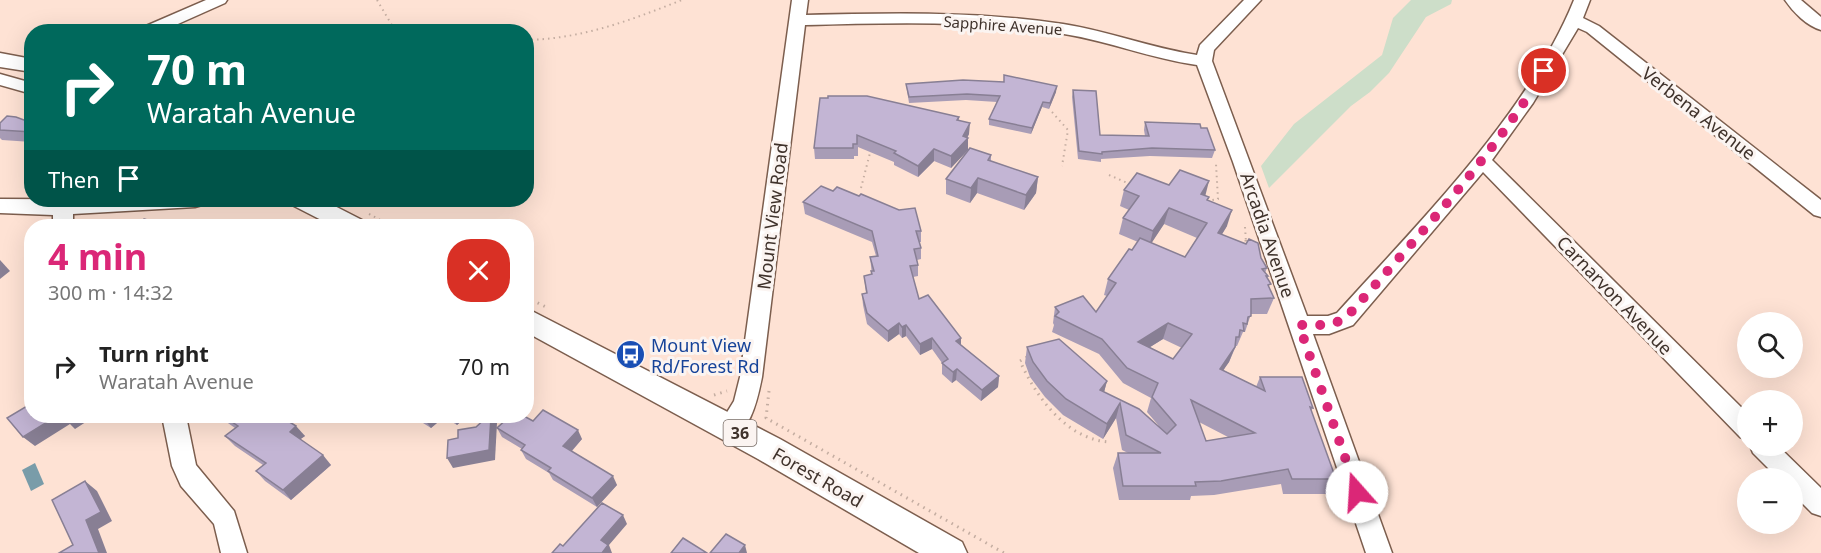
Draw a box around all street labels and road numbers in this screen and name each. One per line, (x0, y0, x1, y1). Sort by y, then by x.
street label: Sapphire Avenue (943, 11, 1063, 39)
street label: Verbena Avenue (1637, 61, 1761, 165)
street label: Mount View Road (751, 141, 793, 291)
street label: Arcadia Avenue (1235, 169, 1301, 301)
street label: Carnarvon Avenue (1552, 230, 1678, 360)
road number: 36 (724, 420, 756, 446)
street label: Forest Road (768, 441, 868, 513)

